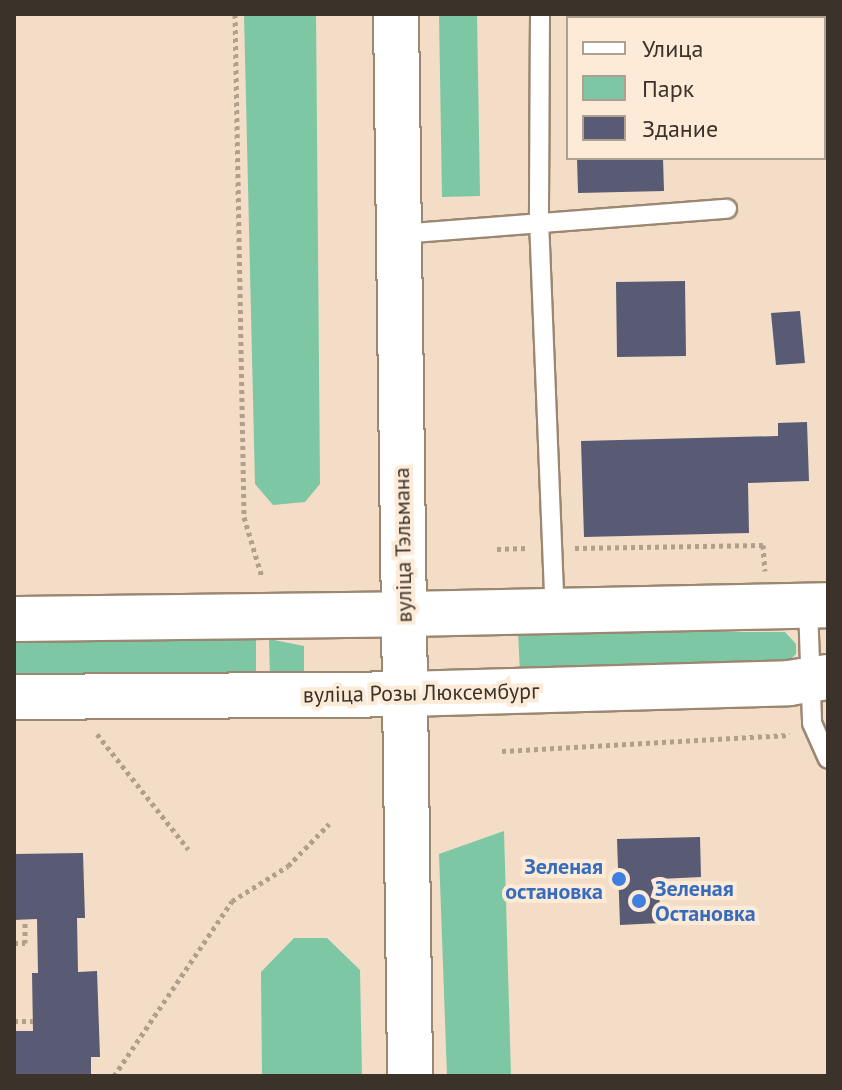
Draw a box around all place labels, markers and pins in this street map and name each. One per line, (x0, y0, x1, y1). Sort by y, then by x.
place label: Зеленая остановка (505, 853, 603, 904)
marker: Зеленая остановка (610, 870, 628, 888)
place label: Зеленая Остановка (655, 875, 756, 926)
marker: Зеленая Остановка (630, 892, 648, 910)

